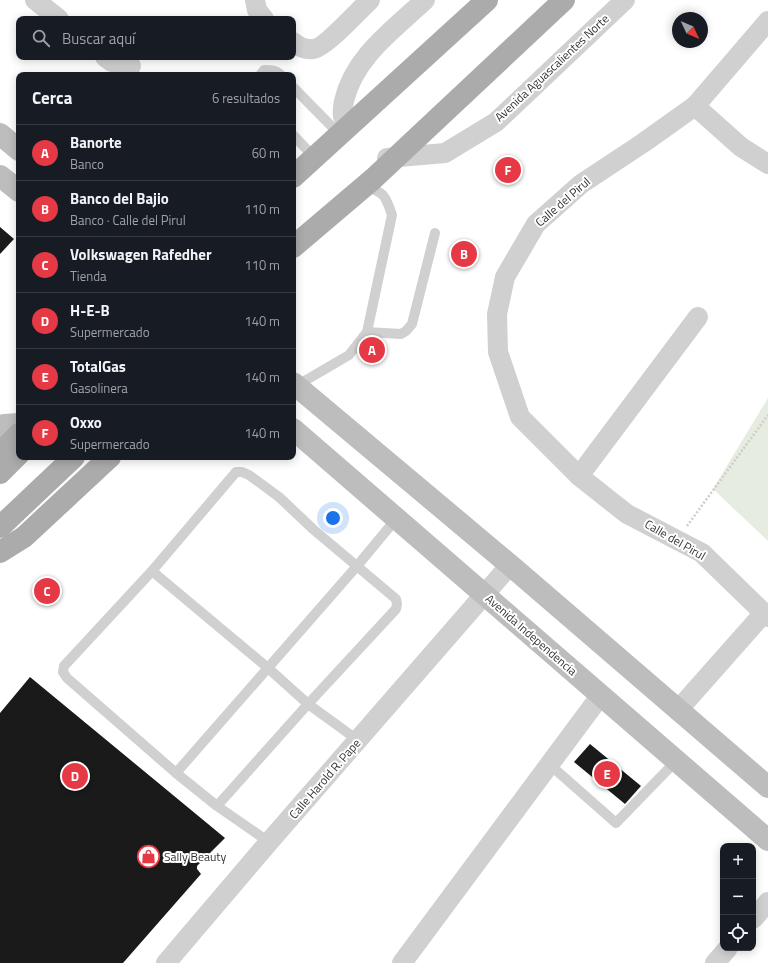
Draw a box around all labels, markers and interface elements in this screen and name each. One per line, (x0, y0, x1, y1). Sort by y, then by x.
street label: Avenida Aguascalientes Norte (490, 9, 613, 126)
north arrow (672, 12, 708, 48)
search box (16, 16, 296, 60)
icon: search (30, 27, 52, 49)
text: Buscar aquí (62, 27, 135, 50)
text: Cerca (32, 85, 72, 111)
text: 6 resultados (212, 88, 280, 108)
text: Banorte (70, 131, 122, 154)
text: A (41, 143, 49, 163)
text: 60 m (252, 143, 280, 163)
text: Banco (70, 154, 104, 174)
pin: F (495, 155, 521, 185)
street label: Calle del Pirul (531, 172, 594, 231)
text: Banco del Bajio (70, 187, 169, 210)
text: B (41, 199, 49, 219)
text: 110 m (244, 199, 280, 219)
text: Banco · Calle del Pirul (70, 210, 186, 230)
pin: B (451, 239, 477, 269)
text: Volkswagen Rafedher (70, 243, 212, 266)
text: C (41, 255, 49, 275)
text: 110 m (244, 255, 280, 275)
text: Tienda (70, 266, 107, 286)
text: H-E-B (70, 299, 110, 322)
text: D (41, 311, 49, 331)
text: 140 m (244, 311, 280, 331)
text: Supermercado (70, 322, 150, 342)
pin: A (359, 335, 385, 365)
text: TotalGas (70, 355, 126, 378)
text: E (41, 367, 49, 387)
text: 140 m (244, 367, 280, 387)
text: Gasolinera (70, 378, 128, 398)
text: Oxxo (70, 411, 102, 434)
text: F (42, 423, 48, 443)
text: 140 m (244, 423, 280, 443)
text: Supermercado (70, 434, 150, 454)
your location (323, 508, 343, 528)
street label: Calle del Pirul (641, 514, 709, 565)
pin: C (34, 576, 60, 606)
street label: Avenida Independencia (481, 589, 581, 680)
street label: Calle Harold R. Pape (284, 734, 365, 823)
pin: E (594, 759, 620, 789)
pin: D (62, 761, 88, 791)
map controls (720, 843, 756, 951)
button: + (720, 843, 756, 879)
shop icon: Sally Beauty (135, 844, 161, 870)
place label: Sally Beauty (164, 847, 227, 866)
button: − (720, 879, 756, 915)
button: locate (720, 915, 756, 951)

